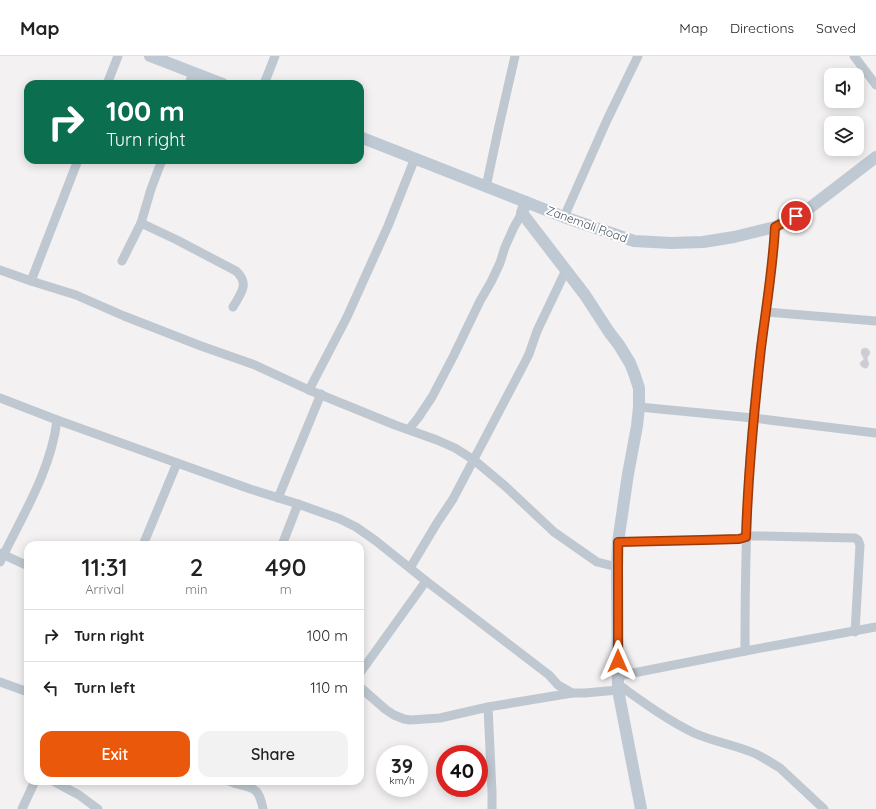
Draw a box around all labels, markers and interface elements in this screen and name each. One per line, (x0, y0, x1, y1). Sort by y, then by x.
text: Map (20, 16, 59, 40)
text: Map (679, 19, 708, 37)
text: Directions (730, 19, 794, 37)
text: Saved (816, 19, 856, 37)
map controls (824, 68, 864, 156)
button: sound (824, 68, 864, 108)
text: 100 m (106, 93, 185, 128)
icon: right (40, 96, 92, 148)
button: layers (824, 116, 864, 156)
text: Turn right (106, 128, 186, 151)
pin (779, 199, 813, 233)
street label: Zanemali Road (544, 202, 630, 246)
icon: arrive (785, 205, 807, 227)
text: 11:31 (82, 552, 128, 582)
text: 2 (190, 552, 203, 582)
text: 490 (265, 552, 306, 582)
text: Arrival (85, 581, 124, 597)
text: min (185, 581, 208, 597)
text: m (280, 581, 292, 597)
icon: right (40, 625, 62, 647)
text: Turn right (74, 626, 145, 645)
text: 100 m (307, 626, 348, 645)
position arrow (597, 640, 639, 682)
icon: left (40, 677, 62, 699)
text: Turn left (74, 678, 136, 697)
text: 110 m (310, 678, 348, 697)
button: Exit (40, 731, 190, 777)
button: Share (198, 731, 348, 777)
speed limit sign: 40 (436, 745, 488, 797)
text: 39 (391, 753, 413, 778)
text: km/h (389, 774, 415, 787)

